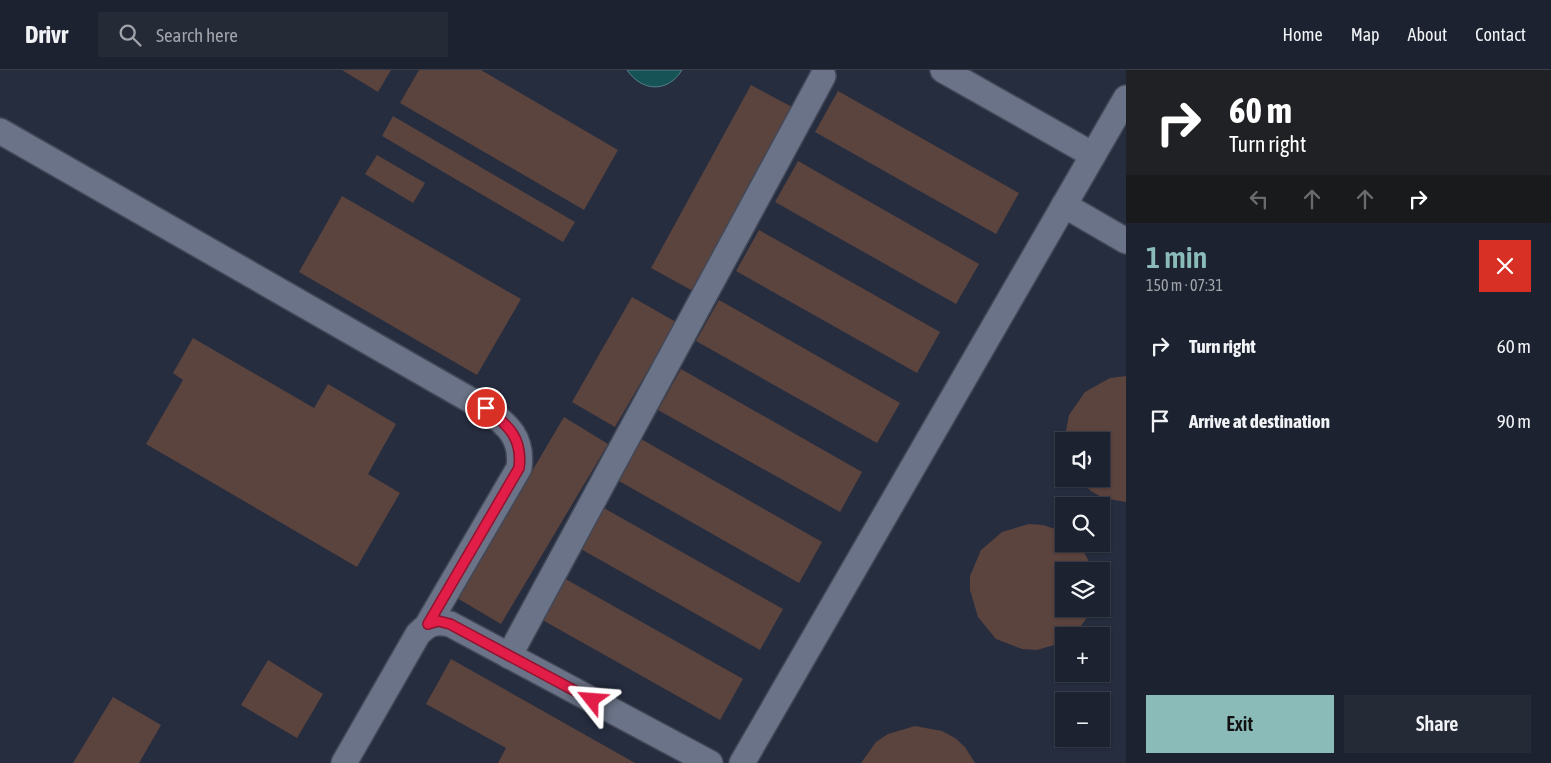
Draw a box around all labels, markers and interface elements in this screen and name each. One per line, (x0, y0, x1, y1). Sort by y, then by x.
search box (98, 12, 448, 57)
text: Drivr (25, 21, 68, 48)
icon: search (116, 21, 144, 49)
text: Search here (156, 24, 238, 46)
text: Home (1283, 24, 1323, 45)
text: Map (1351, 24, 1380, 45)
text: About (1408, 24, 1447, 45)
text: Contact (1475, 24, 1526, 45)
icon: right (1146, 90, 1211, 155)
text: 60 m (1229, 90, 1292, 130)
text: Turn right (1229, 131, 1306, 157)
icon: left (1245, 185, 1273, 213)
icon: ahead (1298, 185, 1326, 213)
icon: ahead (1351, 185, 1379, 213)
icon: right (1404, 185, 1432, 213)
text: 1 min (1146, 240, 1207, 274)
button: close (1479, 240, 1531, 292)
text: 150 m · 07:31 (1146, 276, 1223, 294)
icon: right (1146, 332, 1174, 360)
text: Turn right (1189, 335, 1256, 357)
text: 60 m (1497, 335, 1531, 357)
pin (465, 387, 507, 429)
icon: arrive (472, 394, 500, 422)
icon: arrive (1146, 407, 1174, 435)
text: Arrive at destination (1189, 410, 1330, 432)
text: 90 m (1497, 410, 1531, 432)
map controls (1055, 432, 1110, 747)
button: sound (1055, 432, 1110, 487)
button: search (1055, 497, 1110, 552)
button: layers (1055, 562, 1110, 617)
button: + (1055, 627, 1110, 682)
position arrow (565, 673, 617, 725)
button: − (1055, 692, 1110, 747)
button: Exit (1146, 695, 1334, 753)
button: Share (1344, 695, 1531, 753)

